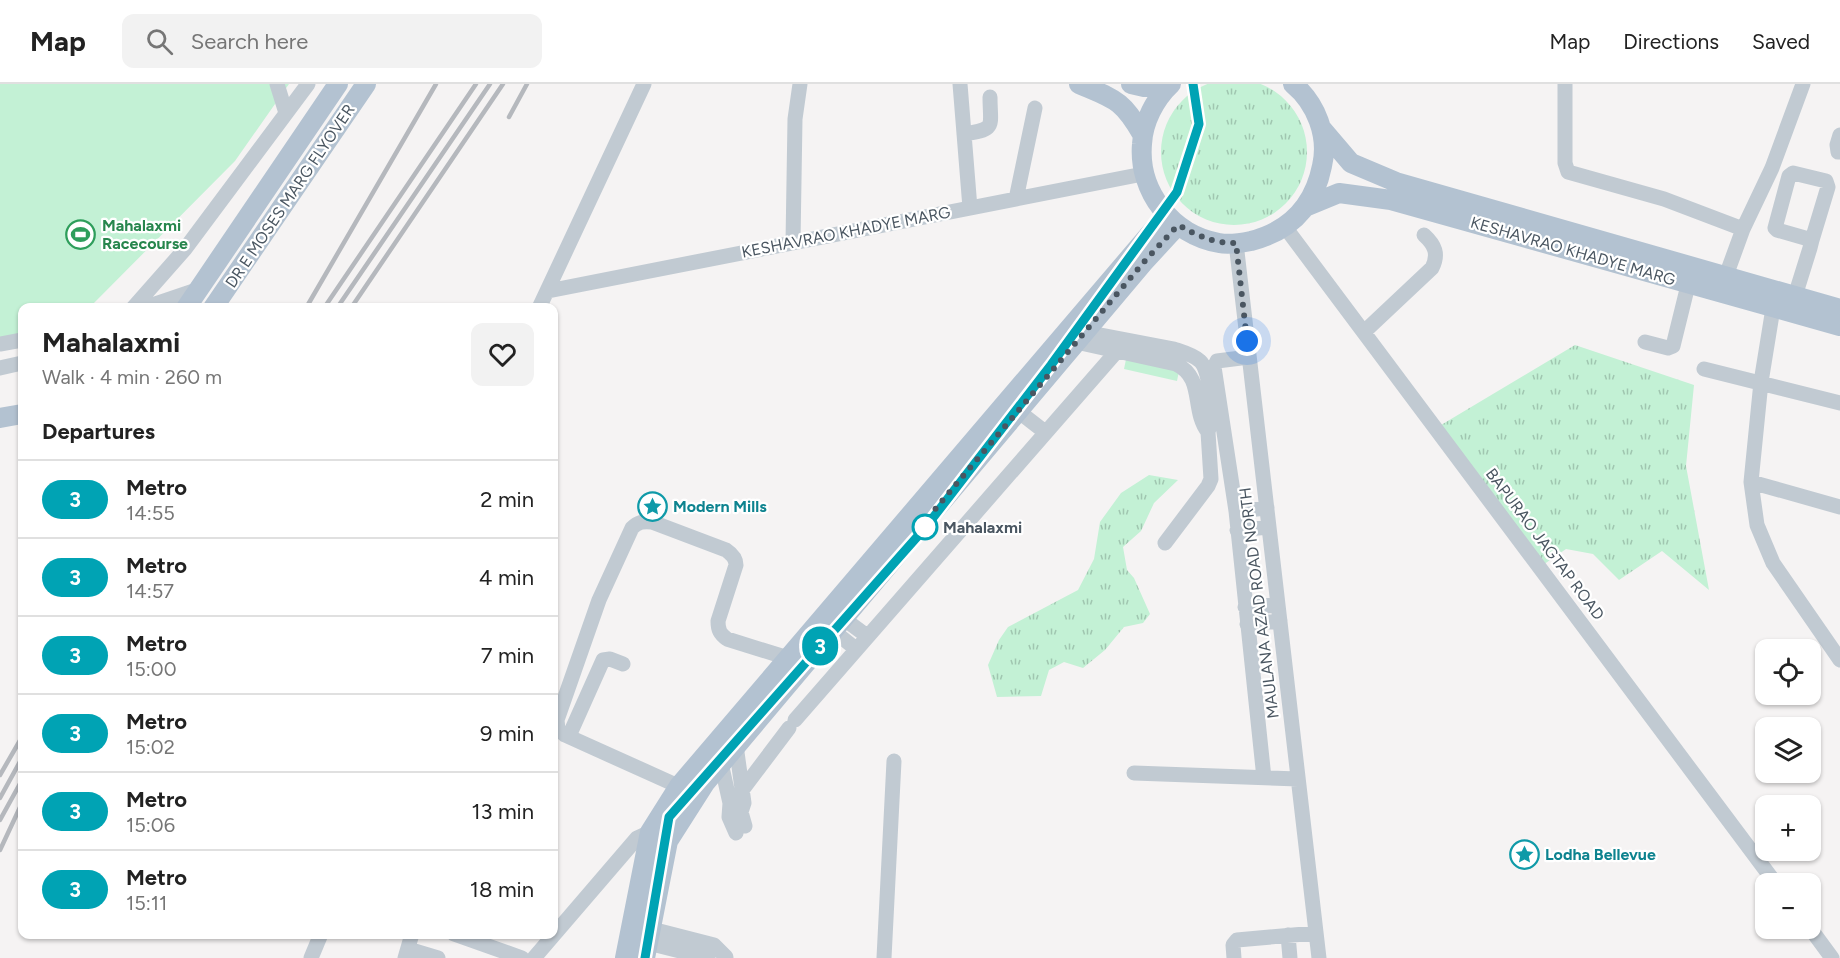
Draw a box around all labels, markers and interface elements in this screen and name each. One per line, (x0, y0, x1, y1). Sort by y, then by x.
search box (122, 14, 542, 68)
text: Map (30, 24, 86, 58)
icon: search (143, 25, 176, 58)
text: Search here (191, 28, 308, 55)
text: Map (1549, 29, 1590, 54)
text: Directions (1623, 29, 1719, 54)
text: Saved (1752, 29, 1810, 54)
street label: DR E MOSES MARG FLYOVER (221, 101, 359, 291)
street label: KESHAVRAO KHADYE MARG (740, 202, 952, 262)
street label: KESHAVRAO KHADYE MARG (1468, 213, 1678, 289)
place label: Mahalaxmi Racecourse (102, 216, 188, 253)
sports icon: Mahalaxmi Racecourse (65, 218, 97, 250)
button: heart (471, 323, 534, 386)
text: Mahalaxmi (42, 325, 180, 359)
your location (1232, 326, 1262, 356)
text: Walk · 4 min · 260 m (42, 365, 222, 389)
text: Departures (42, 418, 155, 445)
street label: BAPURAO JAGTAP ROAD (1482, 464, 1608, 624)
text: Metro (126, 474, 187, 501)
text: 2 min (480, 486, 534, 513)
street label: MAULANA AZAD ROAD NORTH (1235, 486, 1283, 720)
text: 3 (69, 487, 81, 512)
place icon: Modern Mills (636, 490, 668, 522)
place label: Modern Mills (673, 497, 767, 516)
text: 14:55 (126, 501, 175, 525)
marker: Mahalaxmi (912, 514, 938, 540)
place label: Mahalaxmi (943, 518, 1022, 537)
text: Metro (126, 552, 187, 579)
text: 4 min (479, 564, 534, 591)
text: 3 (69, 565, 81, 590)
text: 14:57 (126, 579, 174, 603)
line badge: 3 (800, 626, 840, 666)
text: Metro (126, 630, 187, 657)
text: 3 (814, 634, 826, 659)
map controls (1755, 639, 1821, 939)
button: locate (1755, 639, 1821, 705)
text: 7 min (481, 642, 534, 669)
text: 3 (69, 643, 81, 668)
text: 15:00 (126, 657, 176, 681)
text: Metro (126, 708, 187, 735)
button: layers (1755, 717, 1821, 783)
text: 9 min (480, 720, 534, 747)
text: 3 (69, 721, 81, 746)
text: 15:02 (126, 735, 175, 759)
text: Metro (126, 786, 187, 813)
button: + (1755, 795, 1821, 861)
text: 13 min (471, 798, 534, 825)
text: 3 (69, 799, 81, 824)
text: 15:06 (126, 813, 175, 837)
place icon: Lodha Bellevue (1508, 838, 1540, 870)
place label: Lodha Bellevue (1545, 845, 1656, 864)
text: Metro (126, 864, 187, 891)
button: − (1755, 873, 1821, 939)
text: 18 min (470, 876, 534, 903)
text: 3 (69, 877, 81, 902)
text: 15:11 (126, 891, 167, 915)

